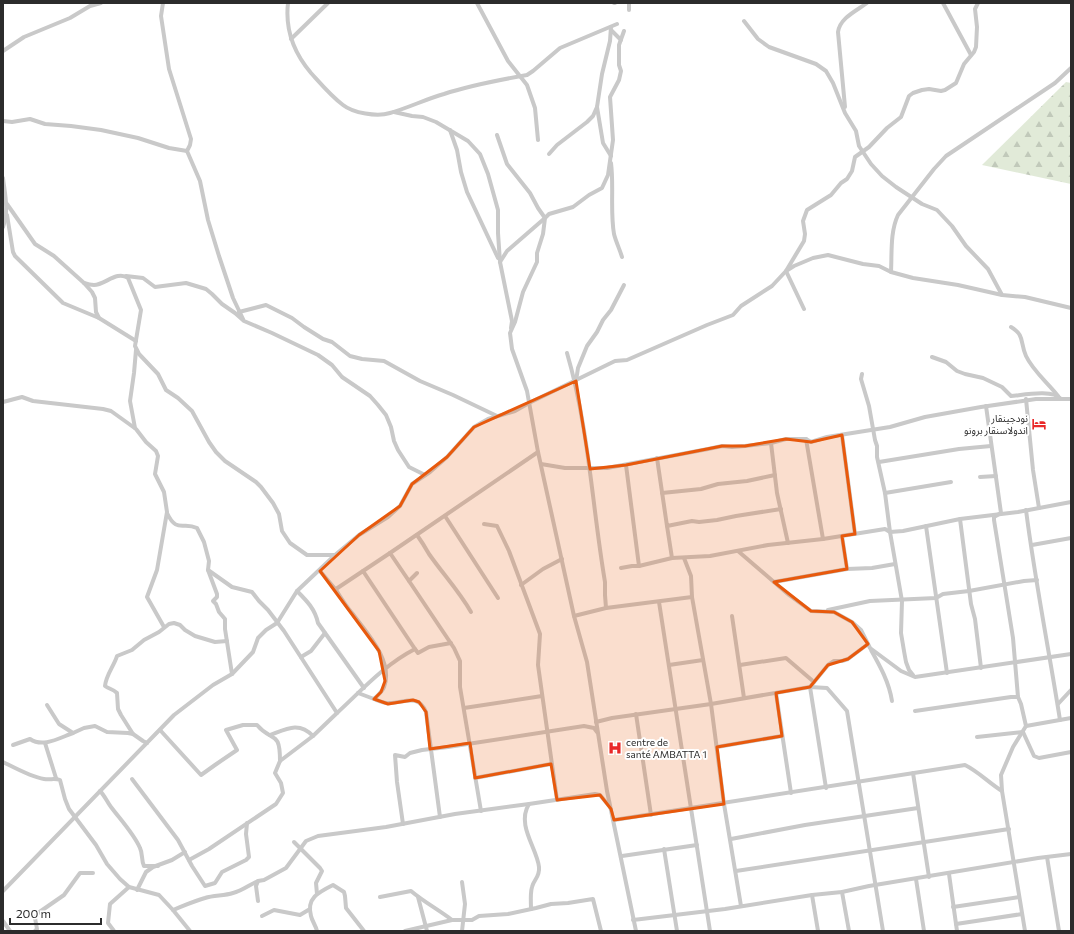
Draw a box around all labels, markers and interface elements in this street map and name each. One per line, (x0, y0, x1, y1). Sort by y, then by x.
place label: نودجينقار اندولاسنقار برونو (964, 412, 1028, 437)
hotel icon: نودجينقار اندولاسنقار برونو (1031, 416, 1047, 432)
place label: centre de santé AMBATTA 1 (626, 736, 707, 760)
hospital icon: centre de santé AMBATTA 1 (607, 740, 623, 756)
scale bar (10, 900, 101, 926)
text: 200 m (16, 906, 51, 920)

